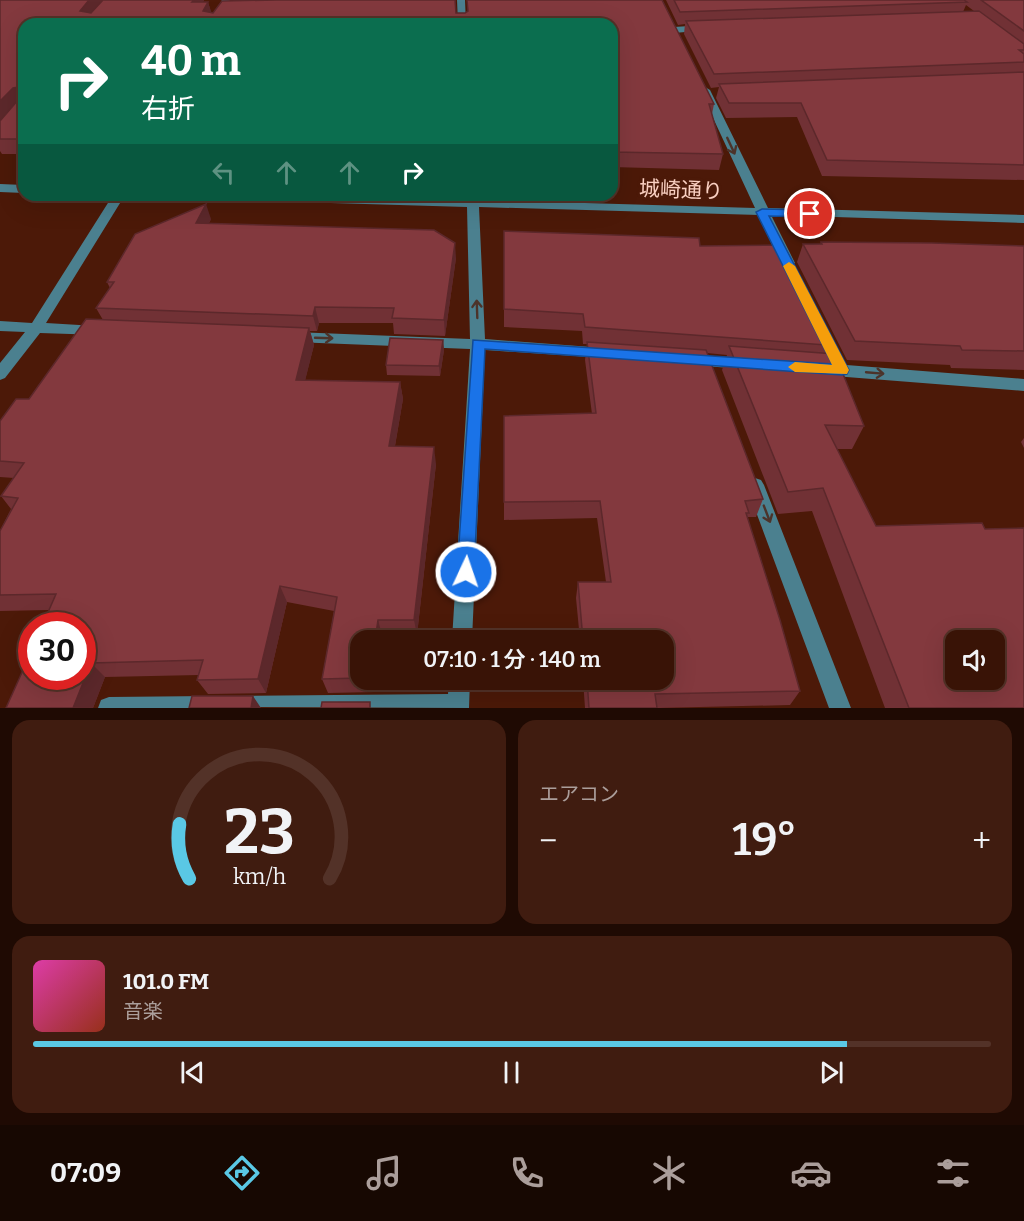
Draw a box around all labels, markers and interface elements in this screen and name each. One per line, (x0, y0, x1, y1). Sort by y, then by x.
text: 40 m (141, 36, 241, 86)
icon: right (42, 42, 120, 120)
text: 右折 (141, 93, 195, 125)
one-way arrow (726, 137, 738, 155)
icon: left (207, 156, 240, 189)
icon: ahead (270, 156, 303, 189)
icon: ahead (333, 156, 366, 189)
icon: right (396, 156, 429, 189)
street label: 城崎通り (639, 176, 723, 204)
pin (784, 188, 835, 239)
icon: arrive (793, 197, 826, 230)
one-way arrow (471, 300, 483, 320)
one-way arrow (313, 333, 333, 344)
one-way arrow (864, 367, 884, 378)
one-way arrow (762, 505, 773, 523)
position arrow (434, 540, 498, 604)
speed limit sign: 30 (18, 612, 96, 690)
map controls (945, 630, 1005, 690)
button: sound (945, 630, 1005, 690)
text: 07:10 · 1 分 · 140 m (423, 646, 601, 673)
text: エアコン (539, 782, 619, 806)
text: 23 (223, 795, 295, 870)
text: 19° (732, 813, 797, 867)
text: − (539, 821, 557, 861)
text: + (972, 821, 991, 861)
text: km/h (232, 864, 286, 890)
text: 101.0 FM (123, 968, 209, 995)
text: 音楽 (123, 999, 163, 1023)
icon: previous (176, 1056, 209, 1089)
icon: pause (495, 1056, 528, 1089)
icon: next (815, 1056, 848, 1089)
icon: directions (221, 1152, 263, 1194)
icon: music (363, 1152, 405, 1194)
icon: phone (506, 1152, 548, 1194)
icon: climate (648, 1152, 690, 1194)
icon: car (790, 1152, 832, 1194)
icon: filters (932, 1152, 974, 1194)
text: 07:09 (50, 1157, 121, 1189)

